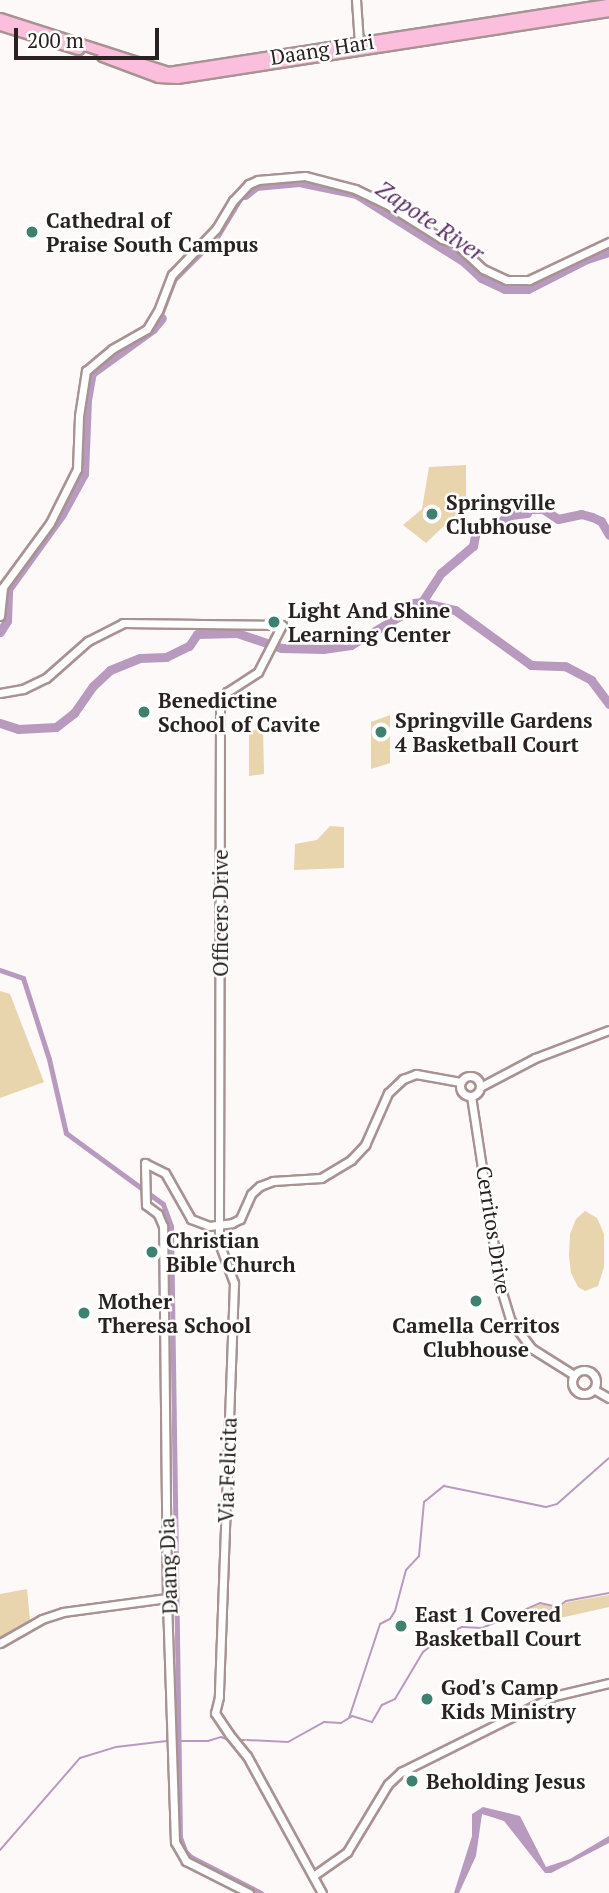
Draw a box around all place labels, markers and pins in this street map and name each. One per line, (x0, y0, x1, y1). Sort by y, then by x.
place label: Cathedral of Praise South Campus (46, 207, 258, 257)
marker: Cathedral of Praise South Campus (24, 224, 40, 240)
place label: Springville Clubhouse (446, 489, 555, 539)
marker: Springville Clubhouse (424, 506, 440, 522)
place label: Light And Shine Learning Center (288, 597, 451, 647)
marker: Light And Shine Learning Center (266, 614, 282, 630)
place label: Benedictine School of Cavite (158, 687, 320, 737)
marker: Benedictine School of Cavite (136, 704, 152, 720)
place label: Springville Gardens 4 Basketball Court (395, 707, 593, 757)
marker: Springville Gardens 4 Basketball Court (373, 724, 389, 740)
place label: Christian Bible Church (166, 1227, 296, 1277)
marker: Christian Bible Church (144, 1244, 160, 1260)
place label: Mother Theresa School (98, 1288, 251, 1338)
marker: Camella Cerritos Clubhouse (468, 1293, 484, 1309)
marker: Mother Theresa School (76, 1305, 92, 1321)
place label: Camella Cerritos Clubhouse (392, 1312, 560, 1362)
place label: East 1 Covered Basketball Court (415, 1601, 581, 1651)
marker: East 1 Covered Basketball Court (393, 1618, 409, 1634)
place label: God's Camp Kids Ministry (441, 1674, 576, 1724)
marker: God's Camp Kids Ministry (419, 1691, 435, 1707)
place label: Beholding Jesus (426, 1768, 585, 1794)
marker: Beholding Jesus (404, 1773, 420, 1789)

